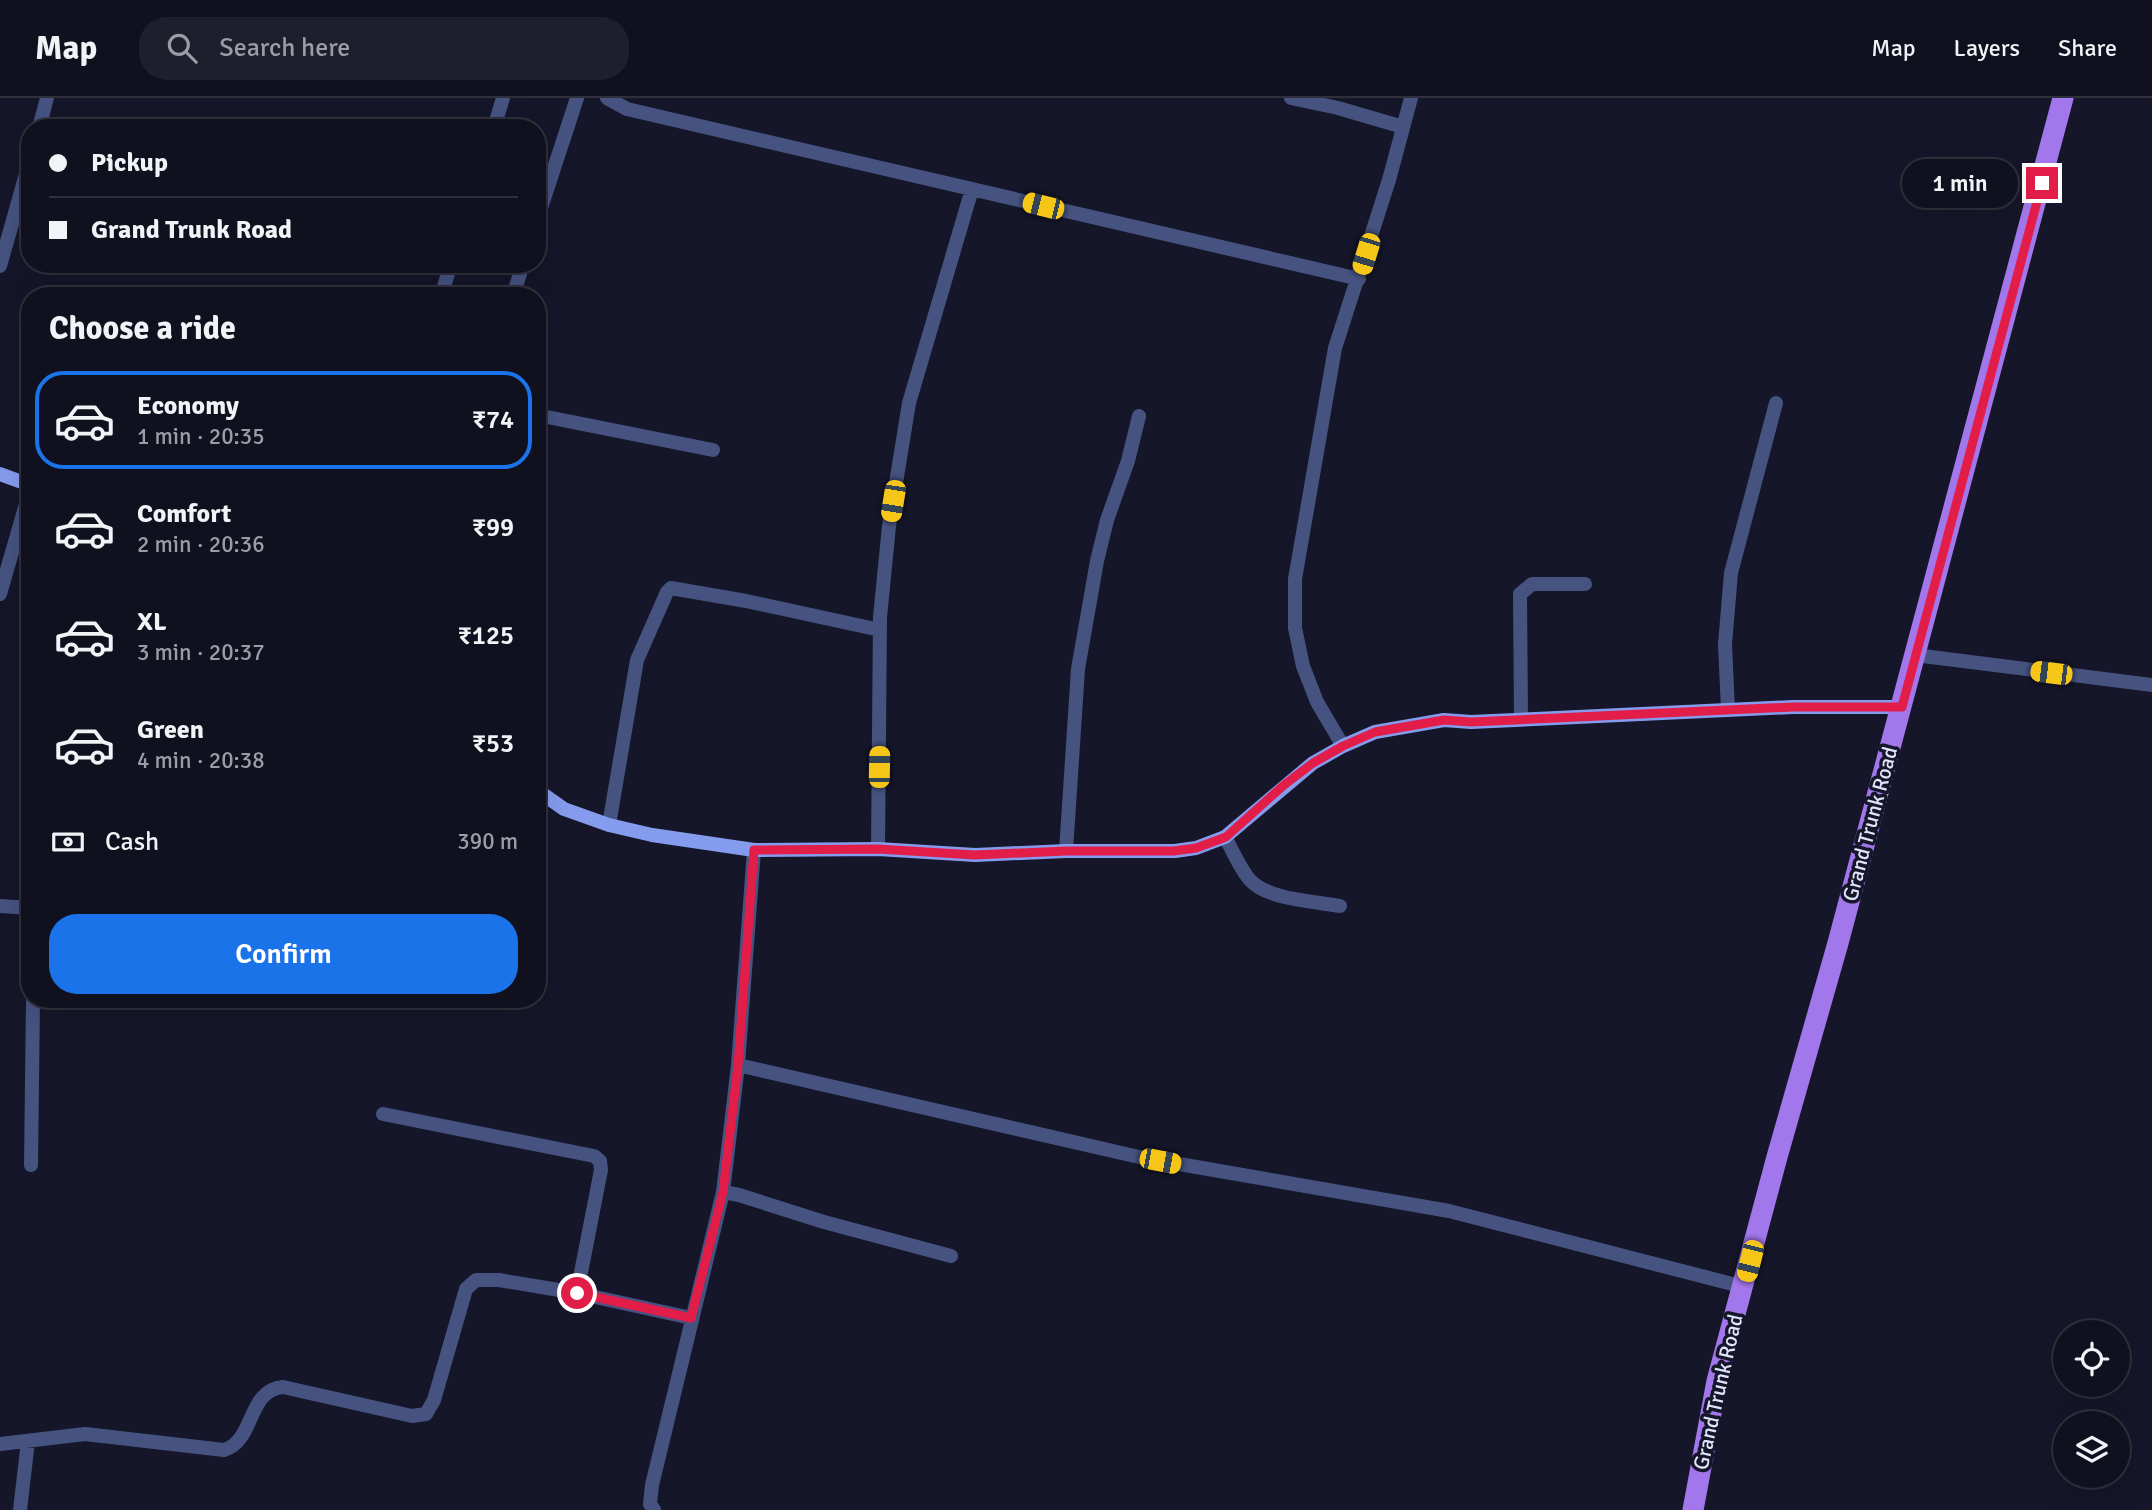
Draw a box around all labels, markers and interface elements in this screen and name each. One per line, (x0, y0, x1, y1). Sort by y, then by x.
search box (139, 17, 629, 80)
text: Map (35, 28, 97, 69)
icon: search (163, 29, 201, 67)
text: Search here (219, 32, 350, 64)
text: Map (1871, 33, 1916, 63)
text: Layers (1954, 33, 2020, 63)
text: Share (2058, 33, 2117, 63)
text: Pickup (91, 147, 168, 179)
callout: 1 min (1902, 158, 2018, 208)
route end (2026, 167, 2058, 199)
text: 1 min (1932, 169, 1988, 198)
car (1021, 191, 1066, 221)
text: Grand Trunk Road (91, 214, 292, 246)
car (1350, 231, 1383, 277)
text: Choose a ride (49, 309, 236, 348)
icon: car (53, 389, 116, 452)
text: Economy (137, 390, 239, 422)
text: ₹74 (472, 404, 514, 436)
text: 1 min · 20:35 (137, 422, 265, 451)
car (880, 479, 907, 523)
icon: car (53, 497, 116, 560)
text: Comfort (137, 498, 231, 530)
text: ₹99 (472, 512, 514, 544)
text: 2 min · 20:36 (137, 530, 265, 559)
icon: car (53, 605, 116, 668)
text: XL (137, 606, 167, 638)
text: ₹125 (458, 620, 514, 652)
text: 3 min · 20:37 (137, 638, 265, 667)
car (2029, 660, 2074, 686)
icon: car (53, 713, 116, 776)
text: Green (137, 714, 204, 746)
text: ₹53 (472, 728, 514, 760)
street label: Grand Trunk Road (1837, 744, 1903, 904)
text: 4 min · 20:38 (137, 746, 265, 775)
car (869, 746, 890, 788)
icon: cash (49, 823, 87, 861)
text: Cash (105, 826, 159, 858)
text: 390 m (457, 827, 518, 856)
button: Confirm (49, 914, 518, 994)
car (1138, 1147, 1183, 1175)
car (1735, 1238, 1766, 1284)
route start (561, 1277, 593, 1309)
street label: Grand Trunk Road (1687, 1312, 1749, 1472)
map controls (2053, 1320, 2130, 1488)
button: locate (2053, 1320, 2130, 1397)
button: layers (2053, 1411, 2130, 1488)

